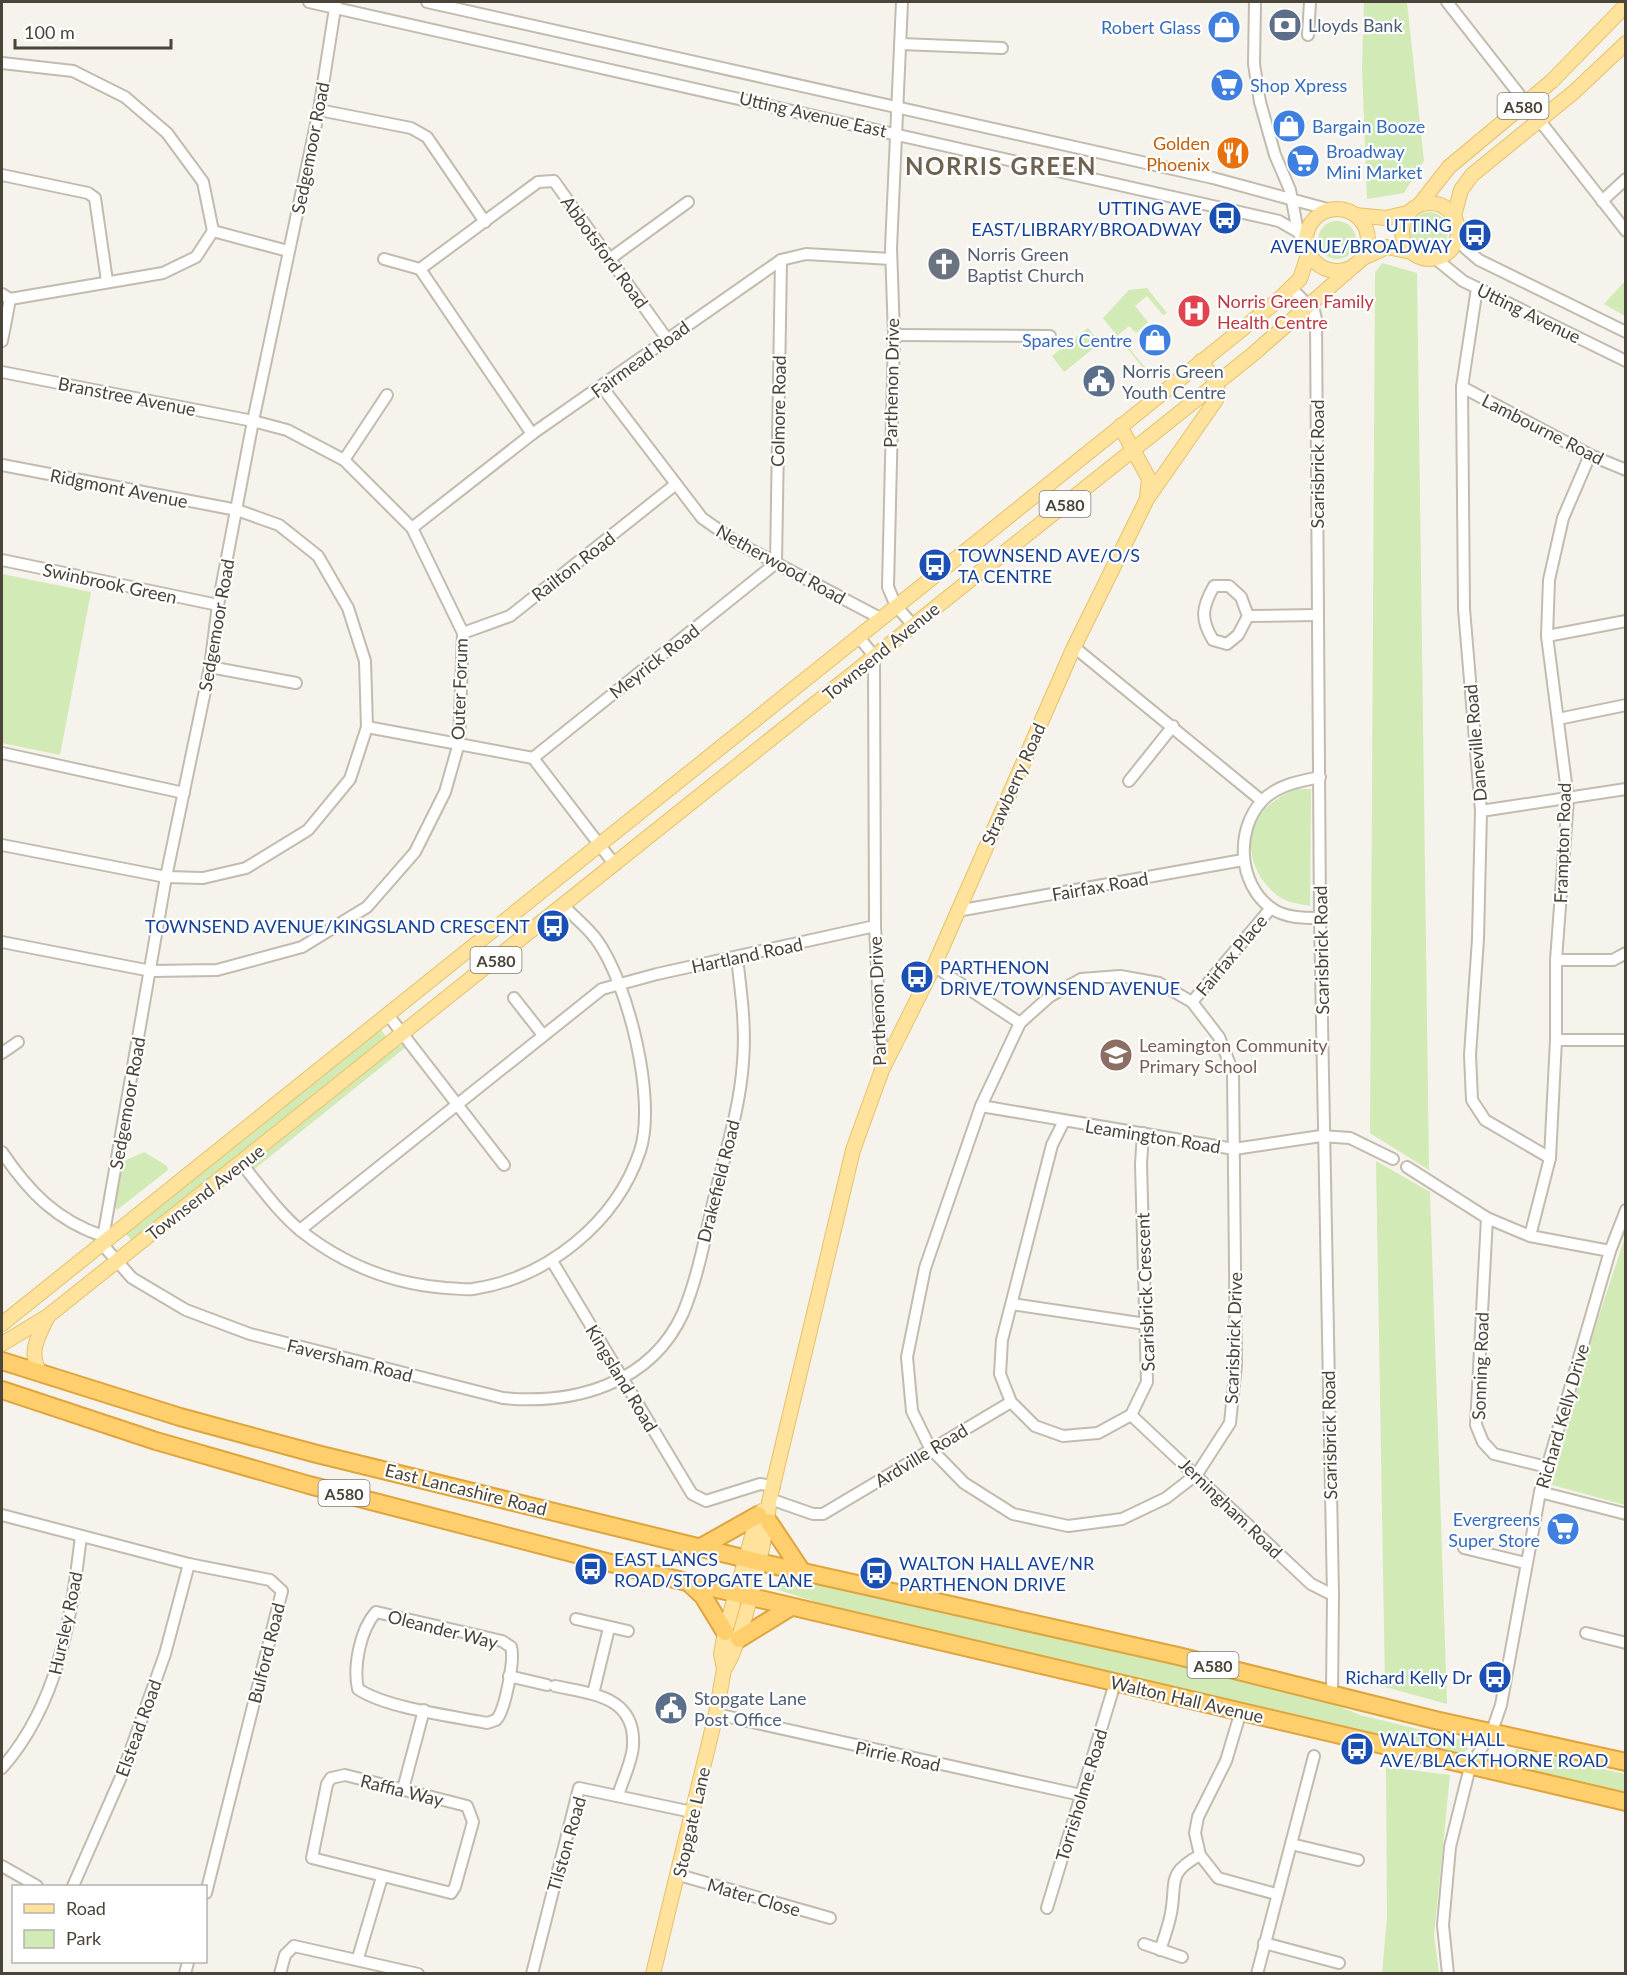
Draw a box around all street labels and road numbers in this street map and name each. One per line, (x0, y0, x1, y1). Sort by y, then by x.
street label: Sedgemoor Road (286, 80, 334, 216)
street label: Utting Avenue East (737, 86, 890, 142)
road number: A580 (1498, 93, 1549, 119)
street label: Abbotsford Road (557, 191, 653, 313)
street label: Utting Avenue (1473, 278, 1585, 348)
street label: Fairmead Road (586, 316, 694, 402)
street label: Parthenon Drive (879, 318, 903, 448)
street label: Colmore Road (766, 355, 790, 467)
street label: Branstree Avenue (56, 372, 198, 420)
street label: Lambourne Road (1478, 389, 1608, 469)
street label: Scarisbrick Road (1306, 399, 1328, 529)
street label: Ridgmont Avenue (48, 464, 190, 512)
road number: A580 (1040, 491, 1090, 517)
street label: Netherwood Road (712, 519, 850, 609)
street label: Railton Road (527, 527, 619, 605)
street label: Sedgemoor Road (194, 557, 238, 693)
street label: Swinbrook Green (41, 558, 179, 608)
street label: Townsend Avenue (818, 597, 944, 705)
street label: Meyrick Road (605, 619, 703, 703)
street label: Outer Forum (446, 638, 472, 740)
street label: Daneville Road (1459, 683, 1491, 803)
street label: Strawberry Road (976, 720, 1050, 848)
street label: Frampton Road (1549, 782, 1575, 904)
street label: Fairfax Road (1050, 867, 1150, 905)
street label: Scarisbrick Road (1309, 885, 1333, 1015)
street label: Fairfax Place (1191, 910, 1271, 1000)
street label: Hartland Road (689, 932, 805, 978)
street label: Parthenon Drive (864, 936, 890, 1066)
road number: A580 (470, 947, 522, 973)
street label: Sedgemoor Road (105, 1035, 149, 1171)
street label: Leamington Road (1084, 1114, 1222, 1158)
street label: Drakefield Road (692, 1117, 744, 1245)
street label: Townsend Avenue (142, 1139, 268, 1245)
street label: Scarisbrick Crescent (1131, 1212, 1159, 1372)
street label: Scarisbrick Drive (1220, 1272, 1246, 1404)
street label: Sonning Road (1467, 1312, 1493, 1420)
street label: Kingsland Road (581, 1320, 663, 1436)
street label: Faversham Road (285, 1334, 415, 1386)
street label: Richard Kelly Drive (1531, 1341, 1593, 1491)
street label: Scarisbrick Road (1317, 1370, 1341, 1500)
street label: Ardville Road (871, 1419, 971, 1491)
street label: Jerningham Road (1175, 1453, 1287, 1563)
street label: East Lancashire Road (383, 1458, 549, 1520)
road number: A580 (318, 1480, 370, 1506)
street label: Hursley Road (43, 1569, 87, 1677)
street label: Bulford Road (243, 1600, 289, 1706)
street label: Oleander Way (386, 1605, 501, 1653)
road number: A580 (1188, 1652, 1238, 1678)
street label: Walton Hall Avenue (1108, 1671, 1266, 1727)
street label: Elstead Road (110, 1676, 166, 1780)
street label: Torrisholme Road (1050, 1726, 1112, 1864)
street label: Pirrie Road (853, 1736, 943, 1776)
street label: Stopgate Lane (668, 1765, 714, 1879)
street label: Raffia Way (358, 1769, 447, 1811)
street label: Tilston Road (542, 1794, 590, 1894)
street label: Mater Close (705, 1873, 803, 1921)

